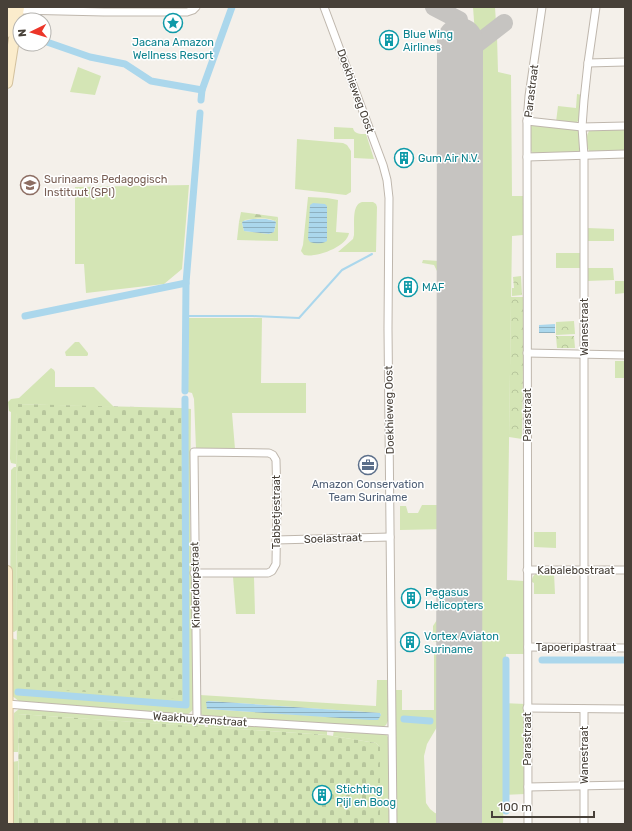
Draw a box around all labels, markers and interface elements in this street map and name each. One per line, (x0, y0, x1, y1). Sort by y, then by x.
north arrow (12, 12, 52, 52)
place icon: Jacana Amazon Wellness Resort (162, 12, 184, 34)
text: N (16, 28, 29, 37)
place label: Blue Wing Airlines (403, 28, 453, 54)
building icon: Blue Wing Airlines (378, 29, 400, 51)
place label: Jacana Amazon Wellness Resort (132, 36, 214, 62)
street label: Doekhieweg Oost (334, 47, 377, 136)
street label: Parastraat (522, 63, 541, 118)
building icon: Gum Air N.V. (393, 147, 415, 169)
place label: Gum Air N.V. (418, 152, 480, 165)
place label: Surinaams Pedagogisch Instituut (SPI) (44, 173, 167, 199)
school or university icon: Surinaams Pedagogisch Instituut (SPI) (19, 174, 41, 196)
building icon: MAF (397, 276, 419, 298)
place label: MAF (422, 281, 445, 294)
street label: Wanestraat (578, 297, 591, 356)
street label: Doekhieweg Oost (382, 365, 397, 455)
street label: Parastraat (521, 388, 534, 442)
office icon: Amazon Conservation Team Suriname (357, 454, 379, 476)
street label: Tabbetjestraat (270, 474, 283, 549)
place label: Amazon Conservation Team Suriname (312, 478, 424, 504)
street label: Soelastraat (304, 531, 363, 546)
street label: Kinderdorpstraat (188, 541, 203, 628)
street label: Kabalebostraat (537, 564, 615, 577)
place label: Pegasus Helicopters (425, 586, 484, 612)
building icon: Pegasus Helicopters (400, 587, 422, 609)
place label: Vortex Aviaton Suriname (424, 630, 499, 656)
building icon: Vortex Aviaton Suriname (399, 631, 421, 653)
street label: Tapoeripastraat (536, 641, 617, 654)
street label: Waakhuyzenstraat (152, 710, 248, 729)
street label: Parastraat (521, 712, 534, 766)
street label: Wanestraat (578, 725, 591, 784)
place label: Stichting Pijl en Boog (336, 783, 396, 809)
building icon: Stichting Pijl en Boog (311, 784, 333, 806)
scale bar (492, 793, 594, 819)
text: 100 m (498, 800, 532, 814)

